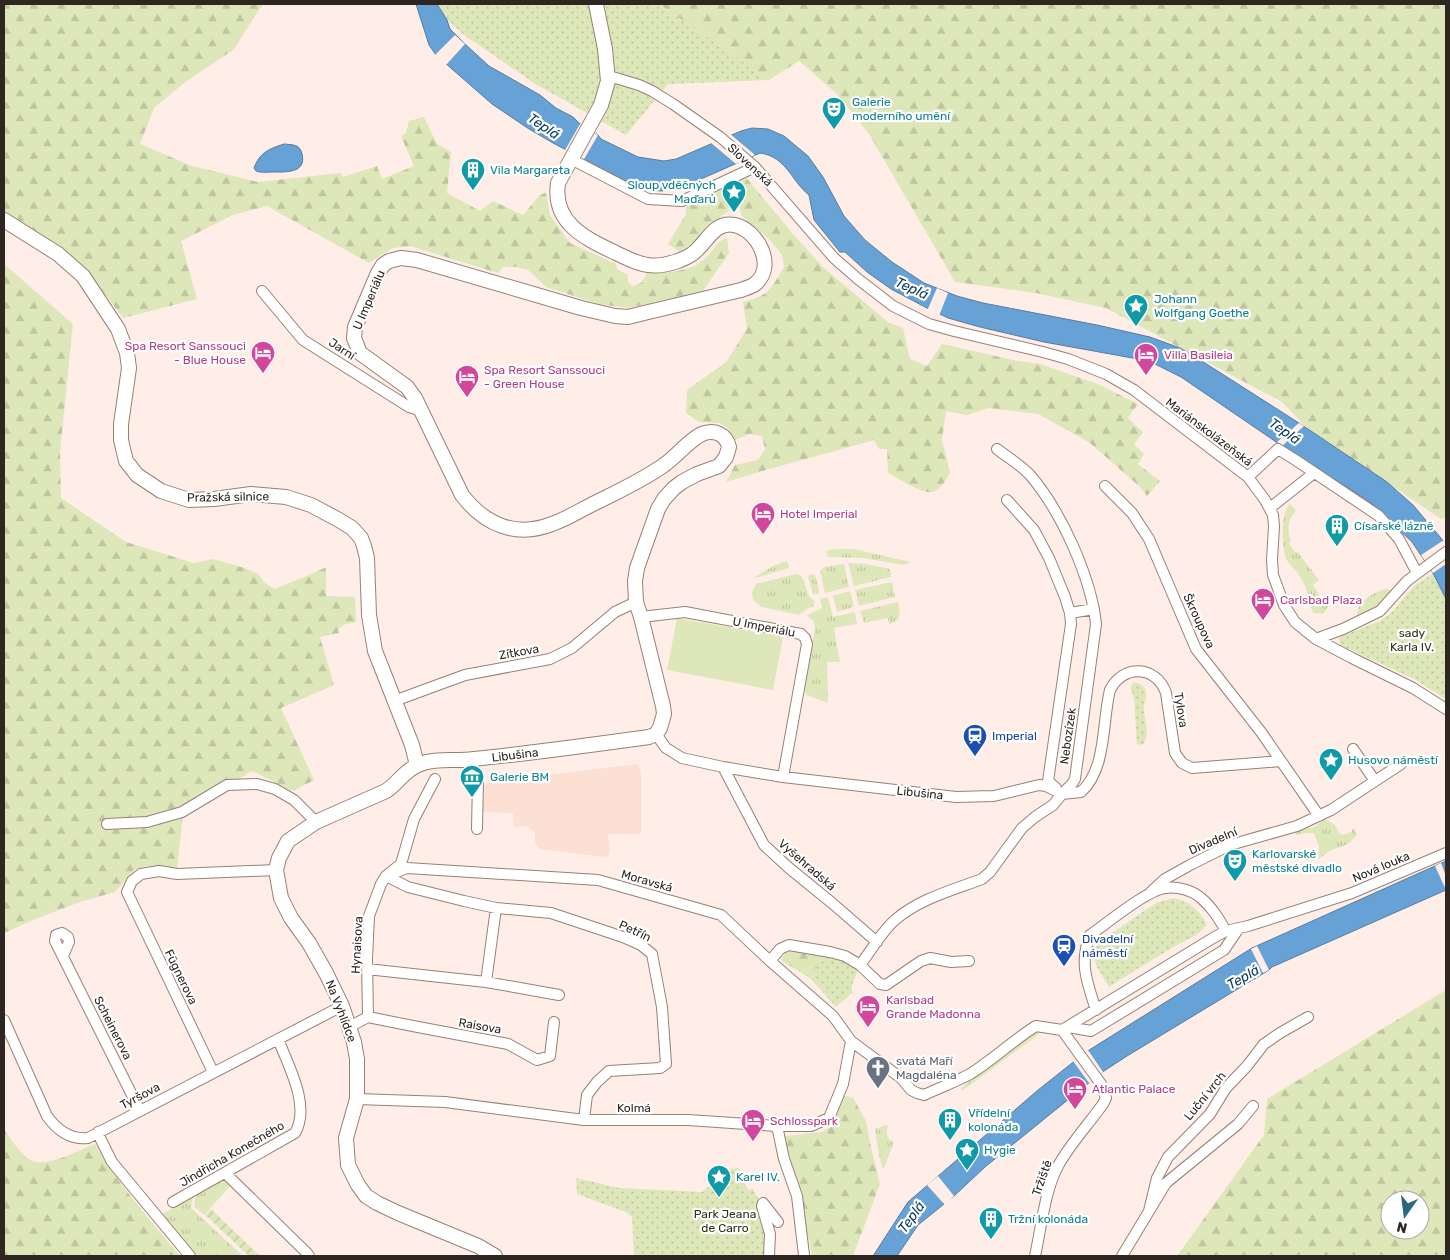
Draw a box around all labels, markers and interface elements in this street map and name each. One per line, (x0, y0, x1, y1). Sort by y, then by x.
place label: Galerie moderního umění (852, 95, 951, 123)
theatre icon: Galerie moderního umění (821, 96, 847, 130)
water label: Teplá (525, 110, 563, 143)
street label: Slovenská (725, 141, 775, 189)
building icon: Vila Margareta (460, 157, 486, 191)
place label: Vila Margareta (490, 163, 570, 177)
place label: Sloup vděčných Maďarů (627, 178, 716, 206)
place icon: Sloup vděčných Maďarů (721, 179, 747, 213)
street label: U Imperiálu (350, 268, 388, 332)
water label: Teplá (893, 274, 931, 303)
place label: Johann Wolfgang Goethe (1154, 292, 1250, 320)
place icon: Johann Wolfgang Goethe (1123, 293, 1149, 327)
street label: Jarní (326, 335, 359, 363)
place label: Spa Resort Sanssouci - Blue House (125, 339, 246, 367)
hotel icon: Spa Resort Sanssouci - Blue House (250, 340, 276, 374)
hotel icon: Villa Basileia (1133, 342, 1159, 376)
place label: Villa Basileia (1164, 348, 1233, 362)
place label: Spa Resort Sanssouci - Green House (484, 363, 605, 391)
hotel icon: Spa Resort Sanssouci - Green House (454, 364, 480, 398)
street label: Mariánskolázeňská (1163, 395, 1255, 469)
water label: Teplá (1266, 415, 1304, 448)
street label: Pražská silnice (187, 489, 269, 505)
hotel icon: Hotel Imperial (750, 501, 776, 535)
place label: Hotel Imperial (780, 507, 858, 521)
building icon: Císařské lázně (1324, 513, 1350, 547)
place label: Císařské lázně (1354, 519, 1434, 533)
hotel icon: Carlsbad Plaza (1250, 587, 1276, 621)
street label: Škroupova (1180, 591, 1218, 651)
place label: Carlsbad Plaza (1280, 593, 1362, 607)
street label: U Imperiálu (732, 614, 796, 640)
park label: sady Karla IV. (1390, 626, 1434, 654)
street label: Zítkova (498, 642, 540, 662)
street label: Tylova (1171, 692, 1191, 728)
street label: Nebozízek (1057, 706, 1079, 765)
station icon: Imperial (962, 723, 988, 757)
place label: Imperial (992, 729, 1037, 743)
street label: Libušina (491, 745, 539, 765)
place icon: Husovo náměstí (1318, 747, 1344, 781)
place label: Husovo náměstí (1348, 753, 1439, 767)
museum icon: Galerie BM (459, 764, 485, 798)
place label: Galerie BM (490, 770, 549, 784)
street label: Libušina (896, 784, 944, 802)
street label: Divadelní (1187, 824, 1240, 857)
street label: Vyšehradská (776, 836, 838, 894)
place label: Karlovarské městské divadlo (1252, 847, 1342, 875)
theatre icon: Karlovarské městské divadlo (1222, 848, 1248, 882)
street label: Nová louka (1350, 849, 1412, 885)
street label: Moravská (620, 867, 674, 895)
street label: Hynaisova (348, 916, 366, 974)
street label: Petřín (617, 918, 653, 944)
place label: Divadelní náměstí (1082, 932, 1134, 960)
station icon: Divadelní náměstí (1051, 933, 1077, 967)
street label: Fügnerova (162, 947, 200, 1007)
water label: Teplá (1224, 961, 1262, 993)
street label: Na Vyhlídce (323, 978, 359, 1044)
place label: Karlsbad Grande Madonna (886, 993, 981, 1021)
street label: Scheinerova (91, 994, 135, 1062)
hotel icon: Karlsbad Grande Madonna (855, 994, 881, 1028)
street label: Raisova (458, 1015, 502, 1037)
place label: svatá Maří Magdaléna (896, 1054, 957, 1082)
church icon: svatá Maří Magdaléna (865, 1055, 891, 1089)
street label: Luční vrch (1181, 1069, 1229, 1123)
hotel icon: Atlantic Palace (1062, 1076, 1088, 1110)
street label: Tyršova (118, 1080, 162, 1112)
place label: Atlantic Palace (1092, 1082, 1176, 1096)
street label: Kolmá (617, 1101, 651, 1115)
place label: Vřídelní kolonáda (968, 1106, 1018, 1134)
building icon: Vřídelní kolonáda (937, 1107, 963, 1141)
hotel icon: Schlosspark (740, 1108, 766, 1142)
place label: Schlosspark (770, 1114, 839, 1128)
street label: Jindřicha Konečného (177, 1118, 287, 1190)
place icon: Hygie (954, 1137, 980, 1171)
place label: Hygie (984, 1143, 1016, 1157)
street label: Tržiště (1029, 1158, 1055, 1198)
place icon: Karel IV. (706, 1164, 732, 1198)
place label: Karel IV. (736, 1170, 780, 1184)
north arrow (1380, 1190, 1430, 1240)
water label: Teplá (894, 1198, 928, 1236)
building icon: Tržní kolonáda (978, 1206, 1004, 1240)
park label: Park Jeana de Carro (694, 1207, 756, 1235)
place label: Tržní kolonáda (1008, 1212, 1088, 1226)
text: N (1395, 1218, 1409, 1237)

